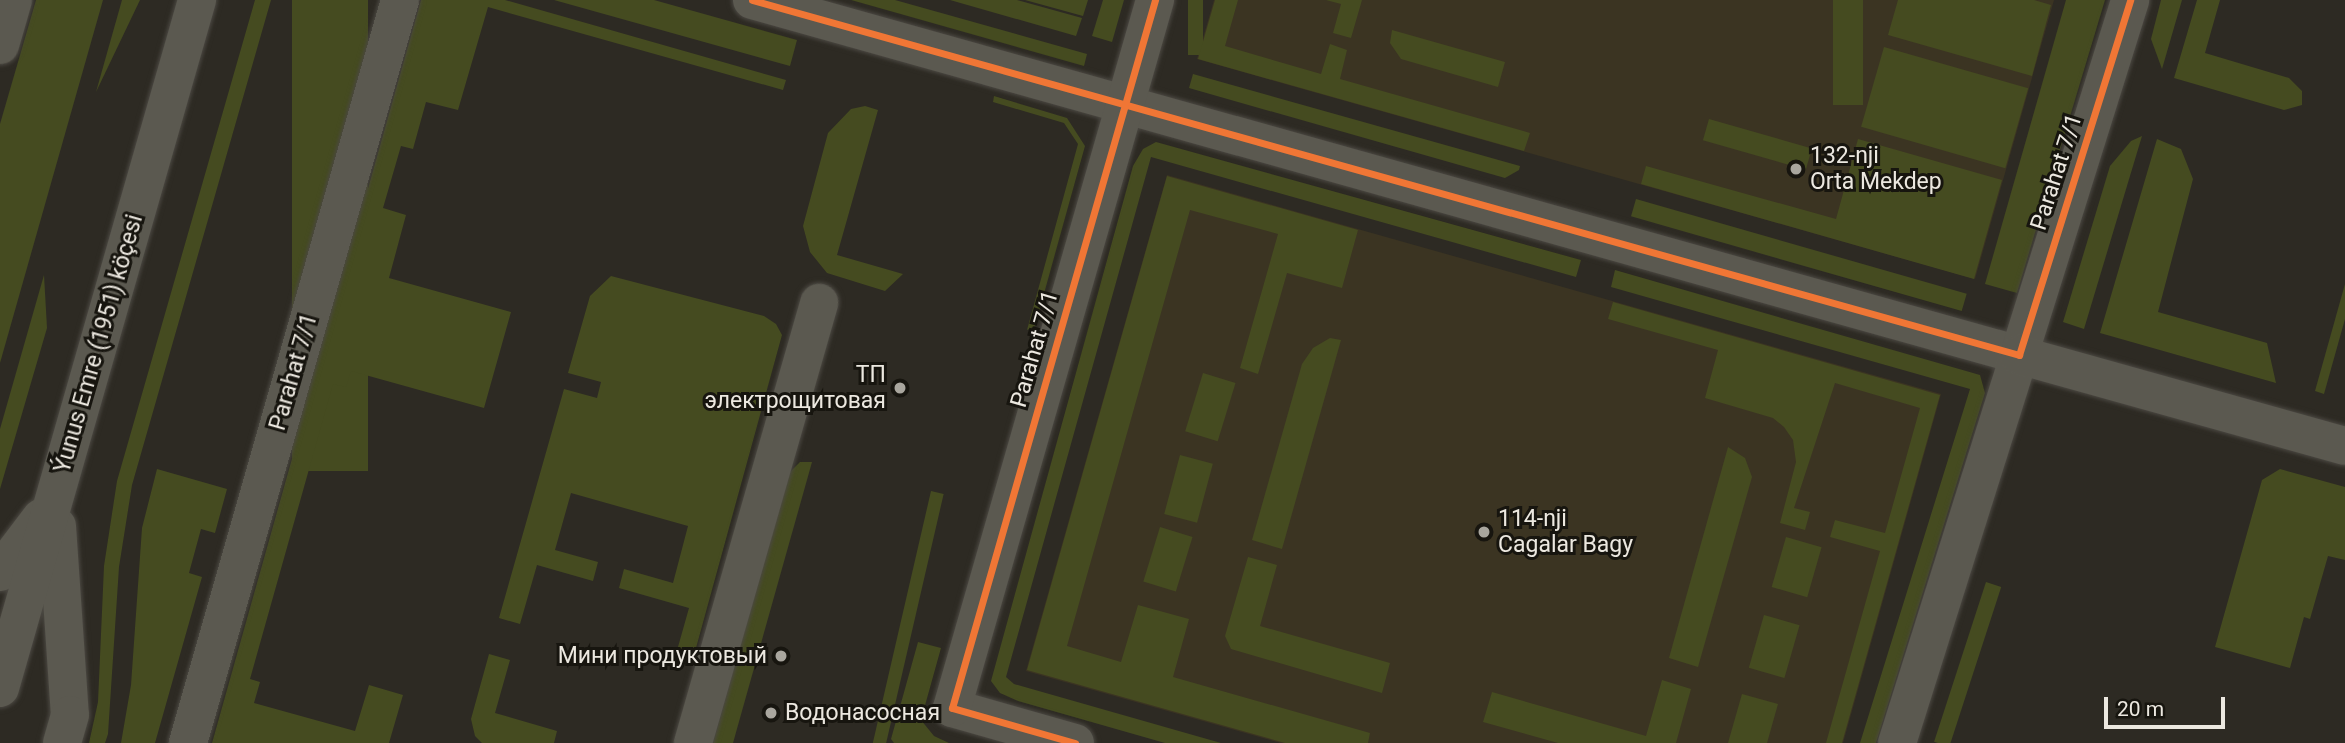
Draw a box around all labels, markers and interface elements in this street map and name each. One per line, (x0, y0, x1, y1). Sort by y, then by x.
street label: Parahat 7/1 (2025, 110, 2089, 234)
place label: 132-nji Orta Mekdep (1810, 142, 1942, 196)
marker: 132-nji Orta Mekdep (1788, 161, 1804, 177)
street label: Ýunus Emre (1951) köçesi (49, 212, 149, 476)
street label: Parahat 7/1 (1005, 287, 1065, 411)
street label: Parahat 7/1 (264, 310, 324, 434)
place label: ТП электрощитовая (704, 361, 886, 415)
marker: ТП электрощитовая (892, 380, 908, 396)
place label: 114-nji Cagalar Bagy (1498, 505, 1633, 559)
marker: 114-nji Cagalar Bagy (1476, 524, 1492, 540)
place label: Мини продуктовый (558, 642, 767, 670)
marker: Мини продуктовый (773, 648, 789, 664)
scale bar (2107, 684, 2228, 728)
text: 20 m (2117, 697, 2164, 721)
place label: Водонасосная (785, 699, 940, 727)
marker: Водонасосная (763, 705, 779, 721)

